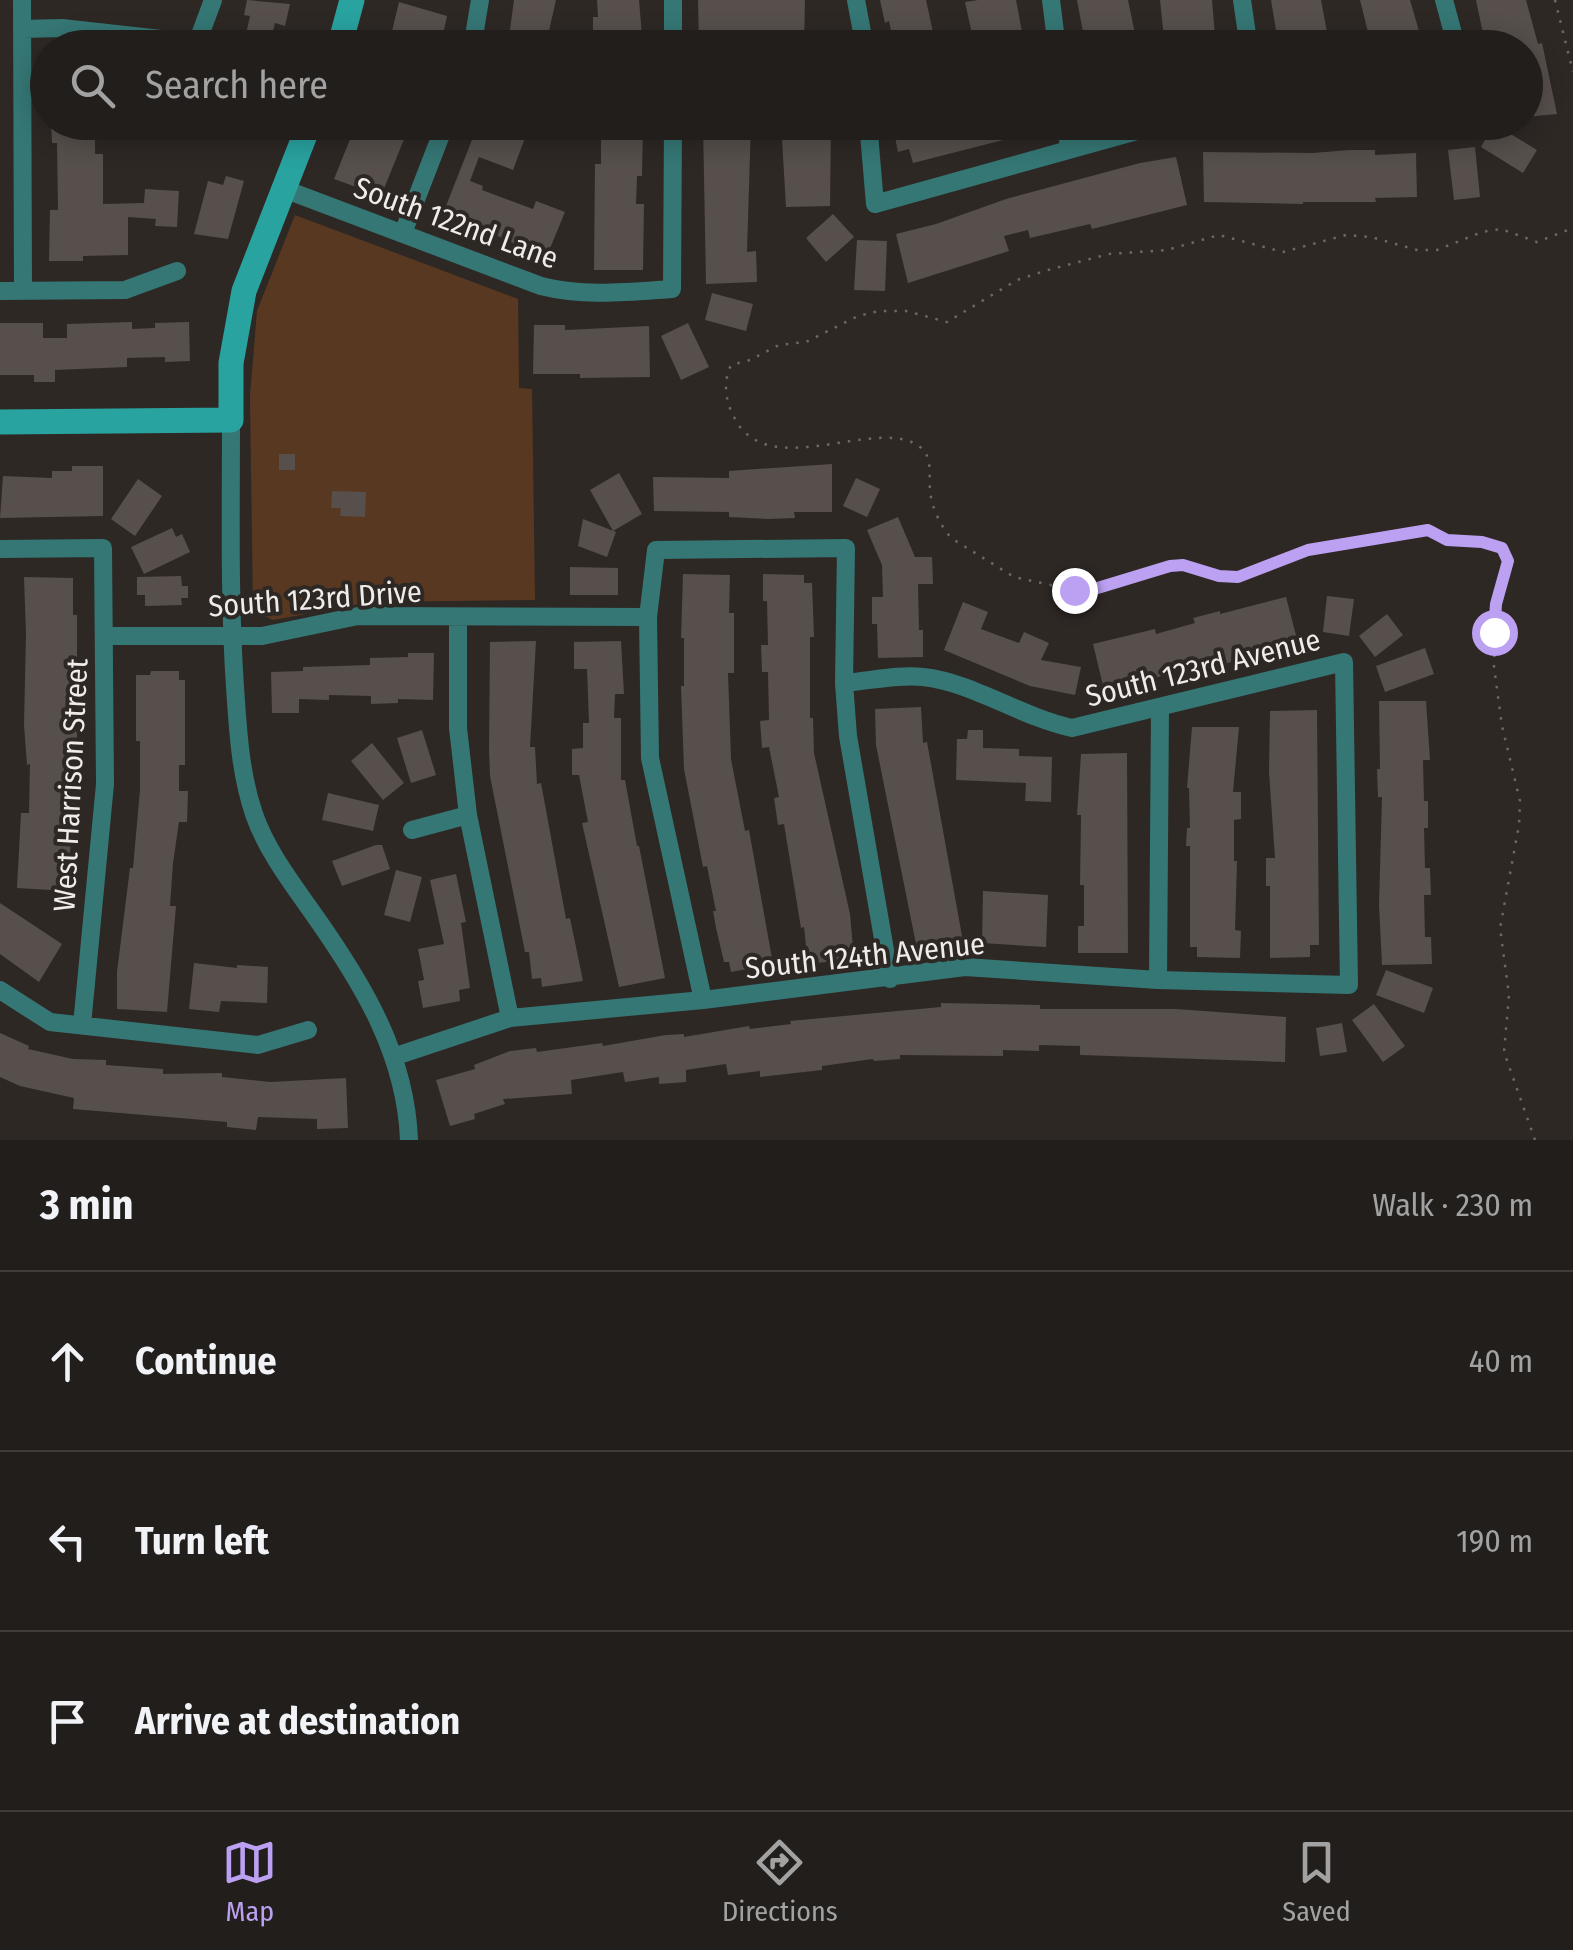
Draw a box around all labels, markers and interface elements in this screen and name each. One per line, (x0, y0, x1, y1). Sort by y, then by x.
search box (30, 30, 1543, 140)
icon: search (65, 58, 120, 113)
text: Search here (145, 62, 328, 108)
street label: South 122nd Lane (349, 169, 563, 277)
route end (1052, 568, 1098, 614)
street label: South 123rd Drive (207, 574, 423, 624)
route start (1472, 610, 1518, 656)
street label: South 123rd Avenue (1082, 621, 1324, 715)
street label: West Harrison Street (46, 657, 96, 912)
street label: South 124th Avenue (743, 926, 987, 986)
text: 3 min (40, 1180, 134, 1230)
text: Walk · 230 m (1372, 1186, 1533, 1224)
icon: ahead (40, 1334, 95, 1389)
text: Continue (135, 1338, 276, 1384)
text: 40 m (1469, 1342, 1533, 1380)
icon: left (40, 1514, 95, 1569)
text: Turn left (135, 1518, 269, 1564)
text: 190 m (1456, 1522, 1533, 1560)
icon: arrive (40, 1694, 95, 1749)
text: Arrive at destination (135, 1698, 460, 1744)
tab: Map (222, 1835, 277, 1928)
tab: Directions (722, 1835, 838, 1928)
tab: Saved (1282, 1835, 1351, 1928)

